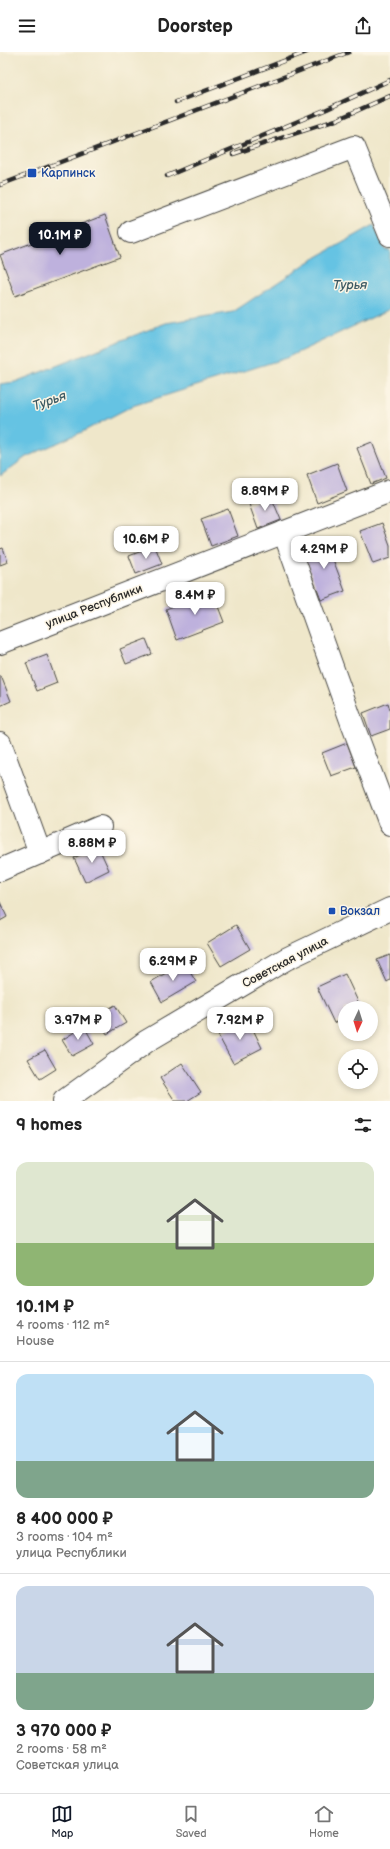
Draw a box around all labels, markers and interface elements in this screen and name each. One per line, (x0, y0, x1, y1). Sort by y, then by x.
icon: menu (16, 15, 38, 37)
icon: share (352, 15, 374, 37)
text: Doorstep (157, 16, 233, 37)
place label: Карпинск (41, 166, 96, 181)
marker: Карпинск (26, 167, 38, 179)
pin: 10.1M ₽ (23, 222, 97, 256)
text: 10.1M ₽ (38, 227, 82, 243)
water label: Турья (333, 277, 368, 293)
water label: Турья (30, 387, 69, 414)
pin: 8.89M ₽ (228, 478, 302, 512)
text: 8.89M ₽ (241, 483, 289, 499)
pin: 10.6M ₽ (109, 526, 183, 560)
text: 10.6M ₽ (123, 531, 169, 547)
pin: 4.29M ₽ (287, 536, 361, 570)
text: 4.29M ₽ (300, 541, 348, 557)
street label: улица Республики (44, 581, 145, 632)
pin: 8.4M ₽ (162, 582, 228, 616)
text: 8.4M ₽ (175, 587, 215, 603)
pin: 8.88M ₽ (55, 830, 129, 864)
text: 8.88M ₽ (68, 835, 116, 851)
place label: Вокзал (340, 904, 380, 919)
marker: Вокзал (327, 906, 337, 916)
street label: Советская улица (240, 934, 331, 991)
pin: 6.29M ₽ (136, 948, 210, 982)
text: 6.29M ₽ (149, 953, 197, 969)
north arrow (338, 1001, 378, 1041)
map controls (338, 1001, 378, 1089)
pin: 3.97M ₽ (41, 1007, 115, 1041)
pin: 7.92M ₽ (203, 1007, 277, 1041)
text: 3.97M ₽ (54, 1012, 102, 1028)
text: 7.92M ₽ (216, 1012, 264, 1028)
button: locate (338, 1049, 378, 1089)
icon: filters (352, 1114, 374, 1136)
text: 9 homes (16, 1115, 82, 1135)
icon: home (159, 1188, 231, 1260)
text: 10.1M ₽ (16, 1297, 74, 1317)
text: 4 rooms · 112 m² (16, 1317, 110, 1333)
text: House (16, 1333, 54, 1349)
icon: home (159, 1400, 231, 1472)
text: 8 400 000 ₽ (16, 1509, 113, 1529)
text: 3 rooms · 104 m² (16, 1529, 113, 1545)
text: улица Республики (16, 1545, 127, 1561)
icon: home (159, 1612, 231, 1684)
text: 3 970 000 ₽ (16, 1721, 111, 1741)
text: 2 rooms · 58 m² (16, 1741, 107, 1757)
text: Советская улица (16, 1757, 119, 1773)
tab: Map (51, 1803, 73, 1840)
tab: Saved (176, 1803, 207, 1840)
tab: Home (309, 1803, 339, 1840)

